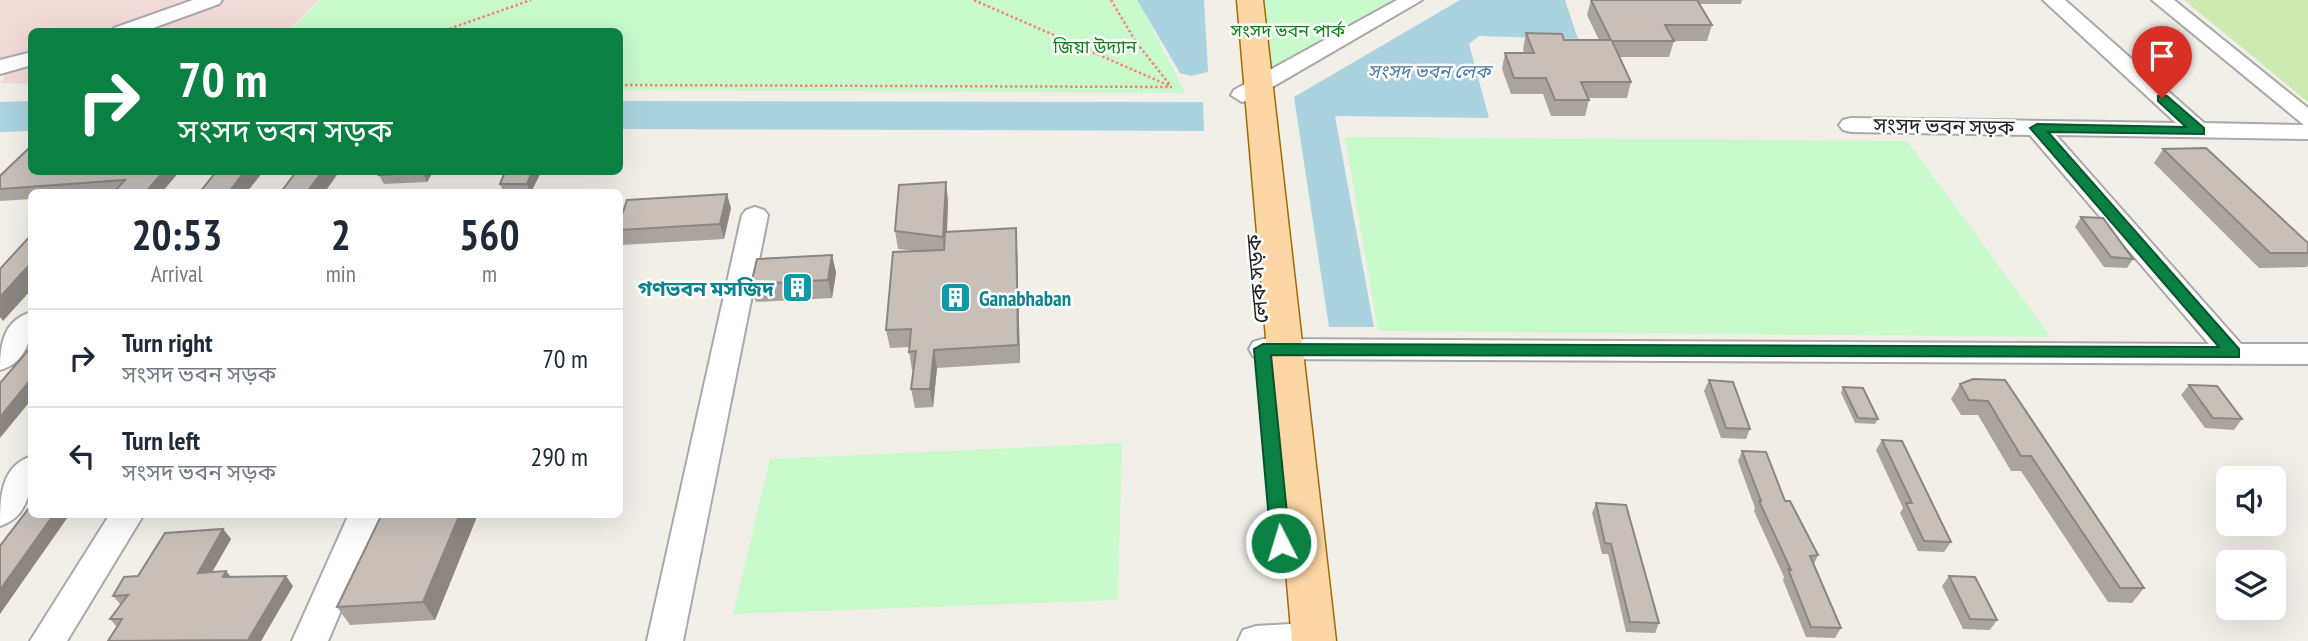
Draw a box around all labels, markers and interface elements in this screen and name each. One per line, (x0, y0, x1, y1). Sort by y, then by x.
park label: সংসদ ভবন পার্ক (1230, 19, 1346, 42)
pin (2132, 26, 2192, 98)
park label: জিয়া উদ্যান (1052, 35, 1138, 58)
icon: arrive (2143, 37, 2181, 75)
text: 70 m (178, 47, 267, 111)
icon: right (63, 56, 154, 147)
water label: সংসদ ভবন লেক (1368, 59, 1494, 83)
text: সংসদ ভবন সড়ক (178, 109, 392, 151)
street label: সংসদ ভবন সড়ক (1872, 111, 2016, 141)
text: 20:53 (131, 207, 222, 262)
text: 2 (331, 207, 351, 262)
text: 560 (459, 207, 520, 262)
street label: লেক সড়ক (1240, 232, 1274, 325)
text: Arrival (151, 259, 203, 288)
text: min (326, 259, 356, 288)
text: m (482, 259, 497, 288)
building icon: গণভবন মসজিদ (780, 271, 814, 305)
place label: গণভবন মসজিদ (638, 275, 775, 302)
building icon: Ganabhaban (939, 281, 973, 315)
place label: Ganabhaban (979, 285, 1071, 312)
text: Turn right (122, 326, 213, 359)
icon: right (63, 339, 101, 377)
text: 70 m (542, 342, 588, 375)
text: সংসদ ভবন সড়ক (122, 359, 276, 388)
text: Turn left (122, 424, 200, 457)
icon: left (63, 437, 101, 475)
text: 290 m (530, 440, 588, 473)
text: সংসদ ভবন সড়ক (122, 457, 276, 486)
map controls (2216, 466, 2286, 620)
button: sound (2216, 466, 2286, 536)
position arrow (1244, 506, 1318, 580)
button: layers (2216, 550, 2286, 620)

